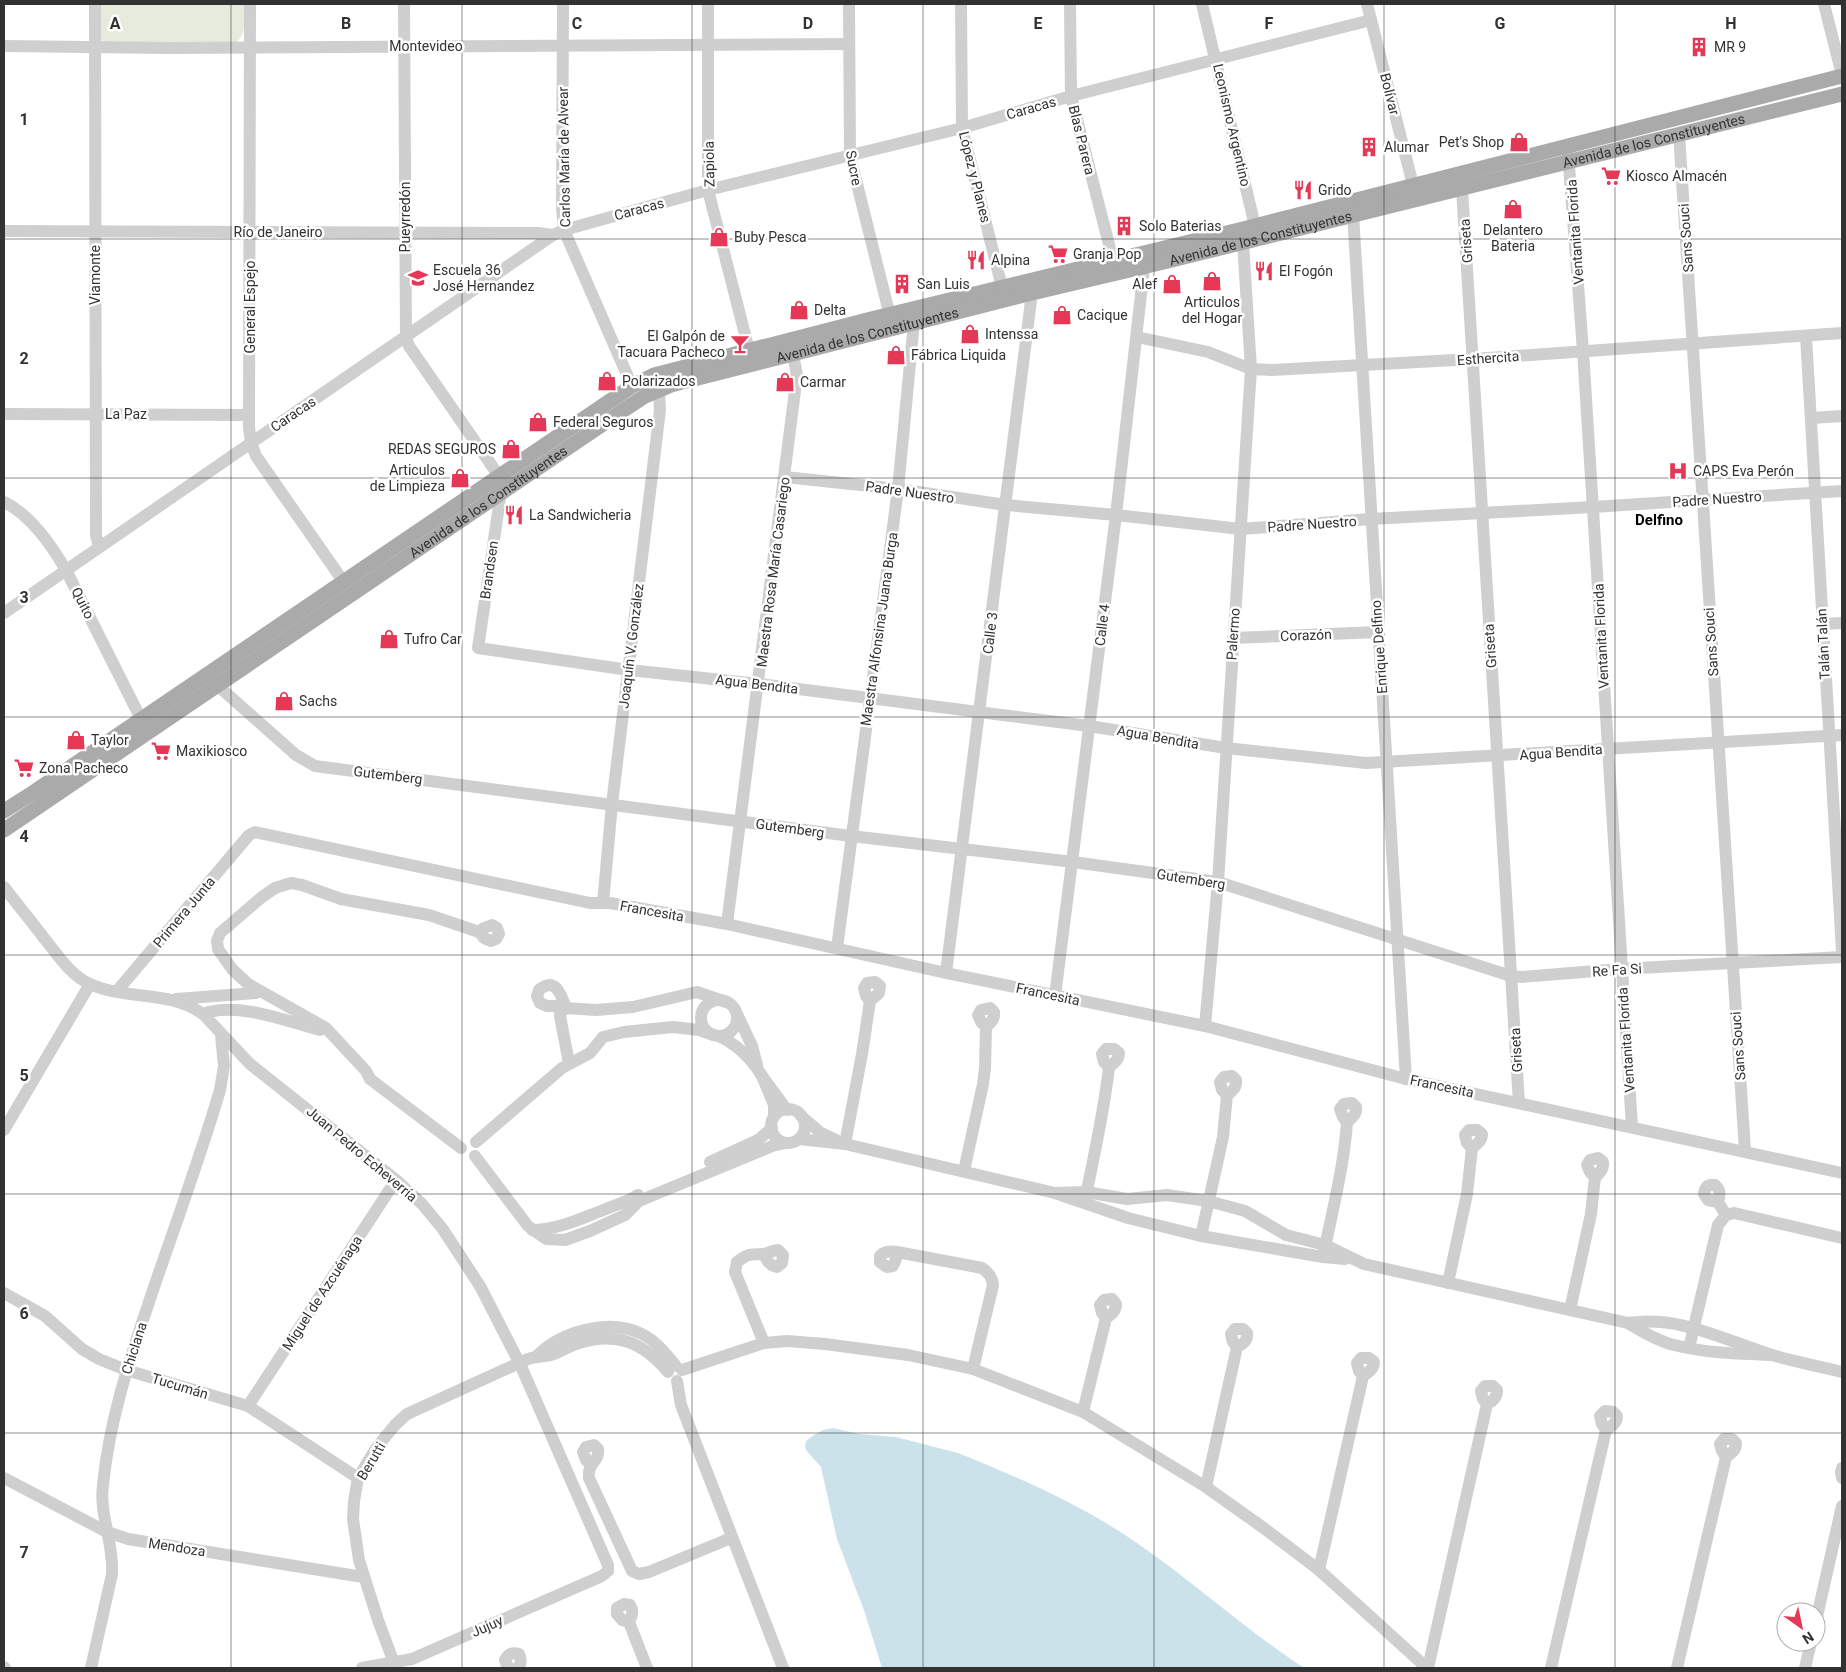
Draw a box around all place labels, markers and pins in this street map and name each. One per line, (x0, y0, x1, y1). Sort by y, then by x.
building icon: MR 9 (1688, 36, 1710, 58)
place label: MR 9 (1714, 39, 1746, 55)
shop icon: Pet's Shop (1508, 131, 1530, 153)
place label: Pet's Shop (1439, 134, 1504, 150)
building icon: Alumar (1358, 136, 1380, 158)
place label: Alumar (1384, 139, 1429, 155)
supermarket icon: Kiosco Almacén (1600, 165, 1622, 187)
place label: Kiosco Almacén (1626, 168, 1727, 184)
restaurant icon: Grido (1292, 179, 1314, 201)
place label: Grido (1318, 182, 1352, 198)
shop icon: Delantero Bateria (1502, 198, 1524, 220)
building icon: Solo Baterias (1113, 215, 1135, 237)
place label: Solo Baterias (1139, 218, 1222, 234)
place label: Delantero Bateria (1483, 222, 1543, 254)
shop icon: Buby Pesca (708, 226, 730, 248)
place label: Buby Pesca (734, 229, 807, 245)
supermarket icon: Granja Pop (1047, 243, 1069, 265)
place label: Granja Pop (1073, 246, 1142, 262)
restaurant icon: Alpina (965, 249, 987, 271)
place label: Alpina (991, 252, 1030, 268)
restaurant icon: El Fogón (1253, 260, 1275, 282)
place label: Escuela 36 José Hernandez (433, 262, 534, 294)
place label: El Fogón (1279, 263, 1333, 279)
school or university icon: Escuela 36 José Hernandez (407, 267, 429, 289)
shop icon: Articulos del Hogar (1201, 270, 1223, 292)
building icon: San Luis (891, 273, 913, 295)
shop icon: Alef (1161, 273, 1183, 295)
place label: San Luis (917, 276, 970, 292)
place label: Alef (1132, 276, 1157, 292)
place label: Articulos del Hogar (1182, 294, 1242, 326)
shop icon: Delta (788, 299, 810, 321)
place label: Delta (814, 302, 846, 318)
shop icon: Cacique (1051, 304, 1073, 326)
place label: Cacique (1077, 307, 1128, 323)
shop icon: Intenssa (959, 323, 981, 345)
place label: Intenssa (985, 326, 1038, 342)
place label: El Galpón de Tacuara Pacheco (617, 328, 725, 360)
bar icon: El Galpón de Tacuara Pacheco (729, 333, 751, 355)
shop icon: Fábrica Liquida (885, 344, 907, 366)
place label: Fábrica Liquida (911, 347, 1006, 363)
shop icon: Polarizados (596, 370, 618, 392)
shop icon: Carmar (774, 371, 796, 393)
place label: Polarizados (622, 373, 696, 389)
place label: Carmar (800, 374, 846, 390)
shop icon: Federal Seguros (527, 411, 549, 433)
place label: Federal Seguros (553, 414, 653, 430)
shop icon: REDAS SEGUROS (500, 438, 522, 460)
place label: REDAS SEGUROS (388, 441, 496, 457)
hospital icon: CAPS Eva Perón (1667, 460, 1689, 482)
place label: Articulos de Limpieza (370, 462, 445, 494)
place label: CAPS Eva Perón (1693, 463, 1794, 479)
shop icon: Articulos de Limpieza (449, 467, 471, 489)
restaurant icon: La Sandwicheria (503, 504, 525, 526)
place label: La Sandwicheria (529, 507, 631, 523)
shop icon: Tufro Car (378, 628, 400, 650)
place label: Tufro Car (404, 631, 462, 647)
shop icon: Sachs (273, 690, 295, 712)
place label: Sachs (299, 693, 337, 709)
shop icon: Taylor (65, 729, 87, 751)
place label: Taylor (91, 732, 129, 748)
supermarket icon: Maxikiosco (150, 740, 172, 762)
place label: Maxikiosco (176, 743, 247, 759)
supermarket icon: Zona Pacheco (13, 757, 35, 779)
place label: Zona Pacheco (39, 760, 128, 776)

